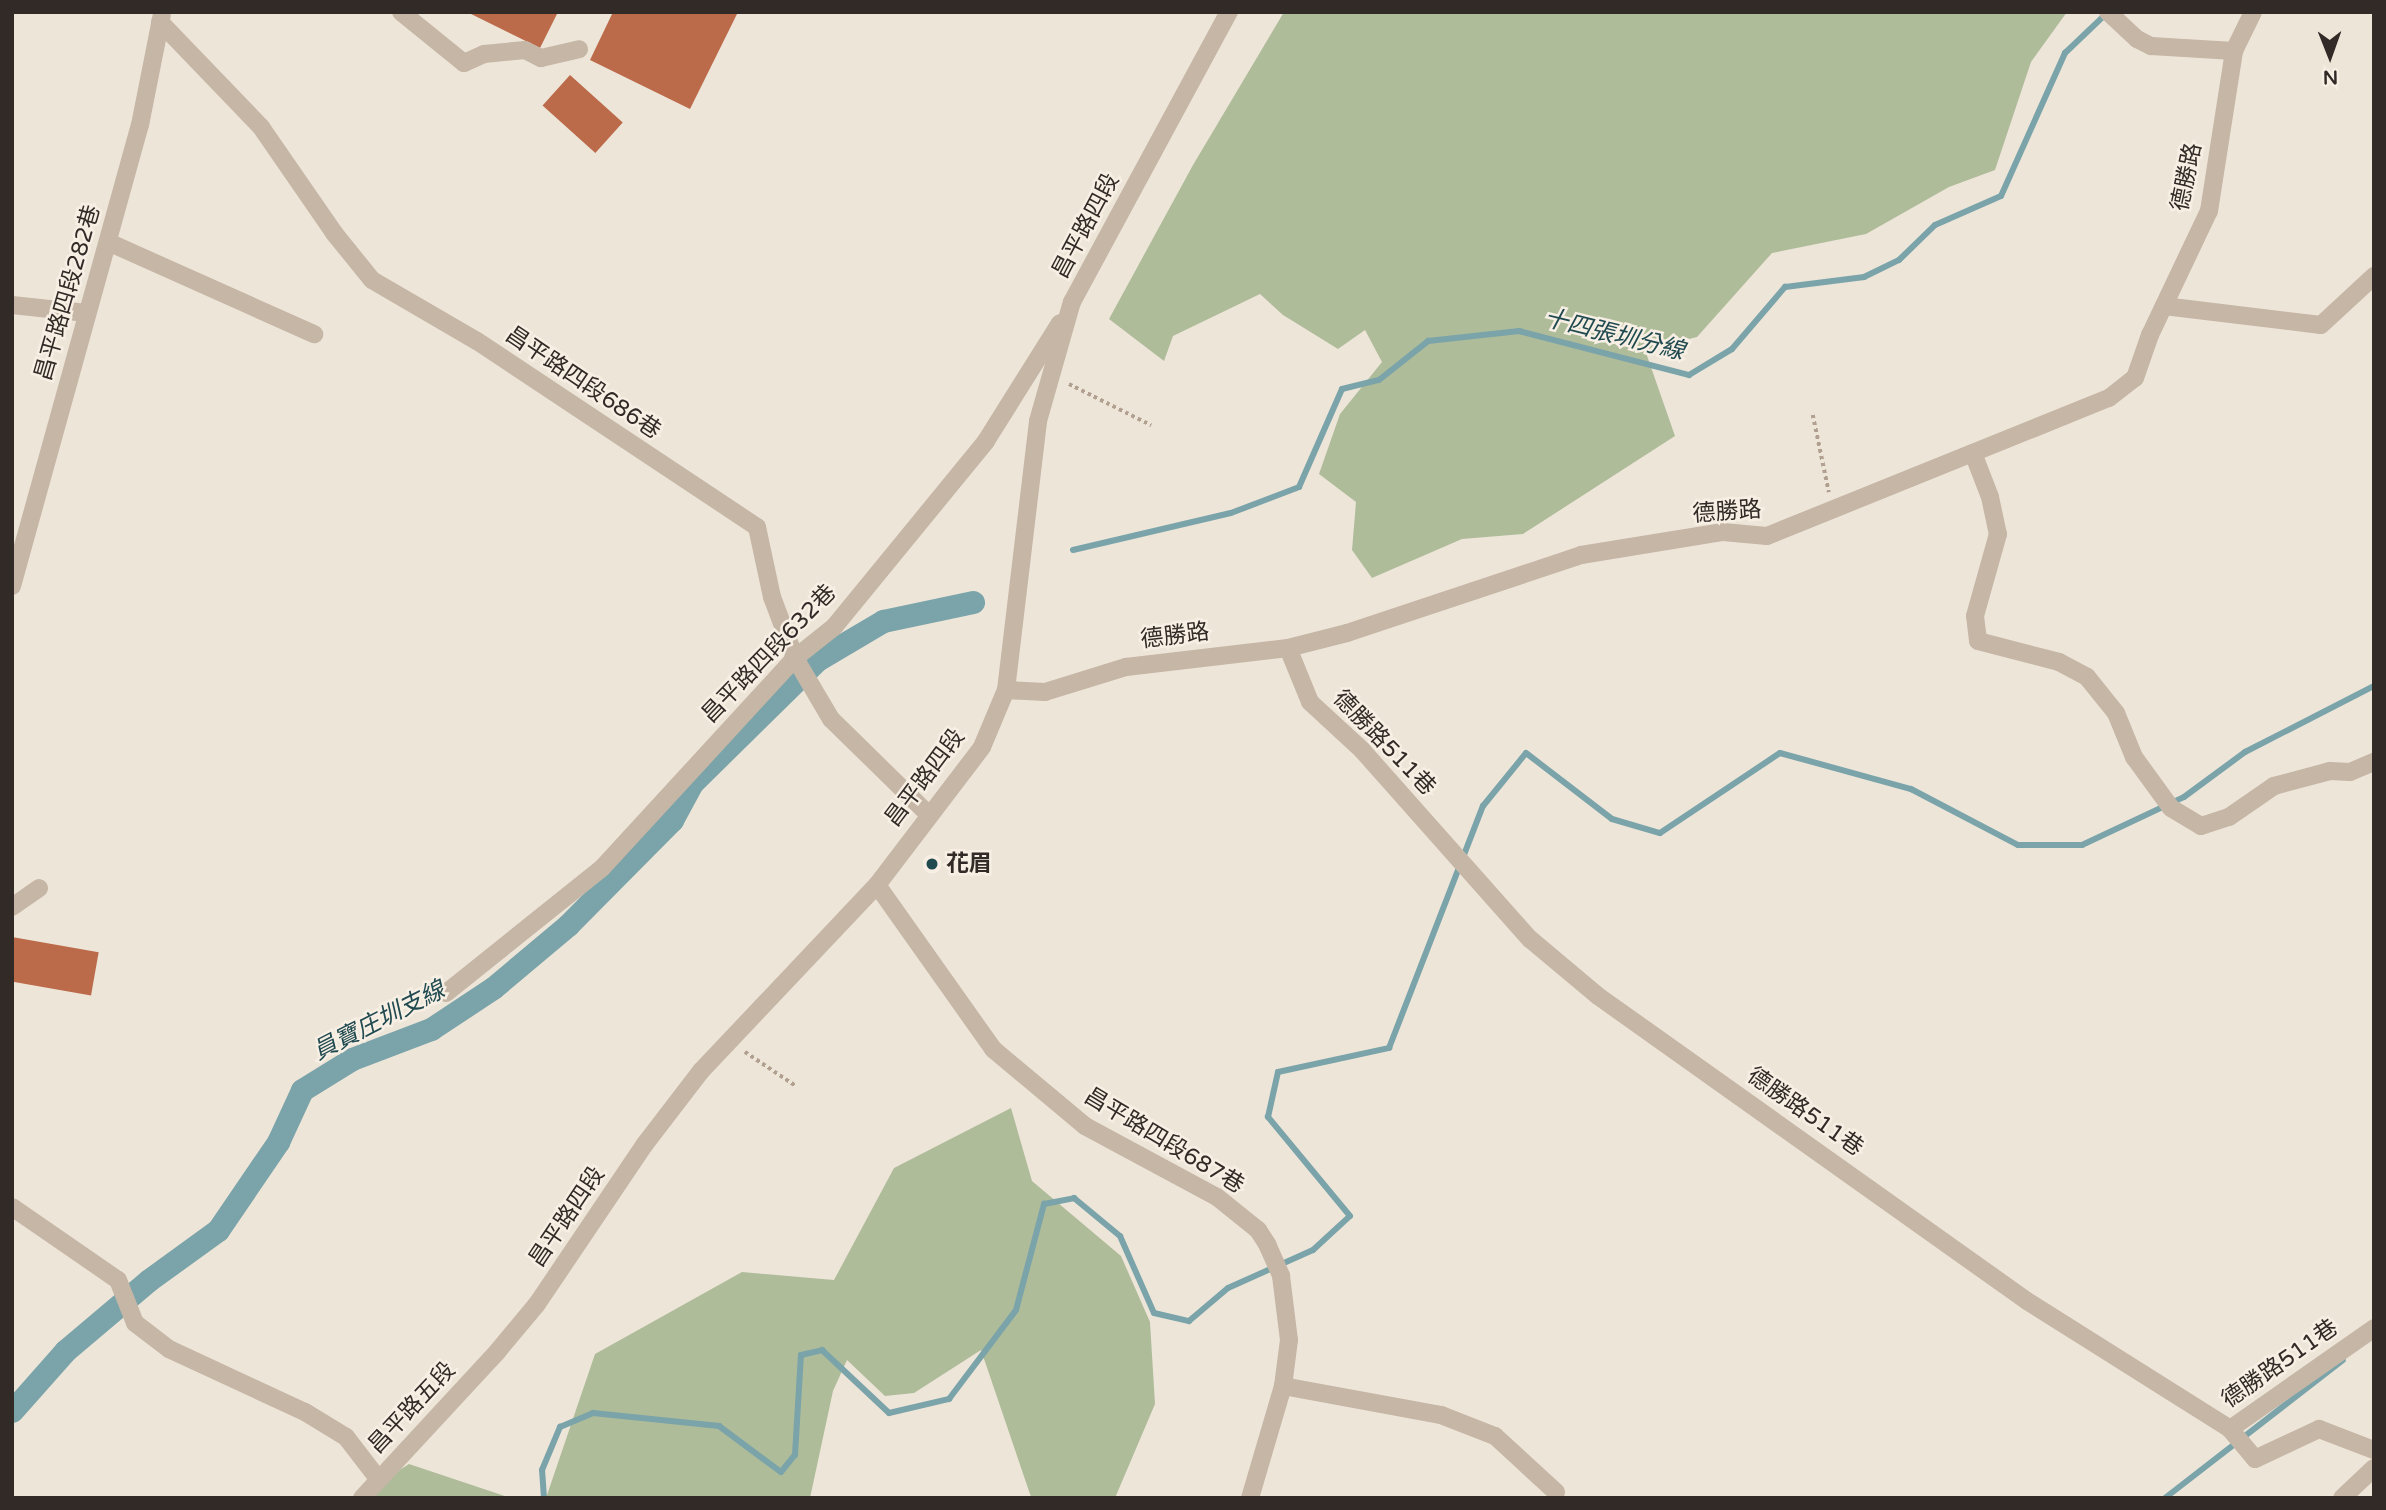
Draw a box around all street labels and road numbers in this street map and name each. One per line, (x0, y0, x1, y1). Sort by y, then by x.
street label: 德勝路 (2166, 140, 2208, 214)
street label: 昌平路四段 (1047, 169, 1125, 283)
street label: 昌平路四段282巷 (30, 202, 106, 384)
street label: 昌平路四段686巷 (500, 321, 666, 445)
street label: 德勝路 (1692, 496, 1762, 528)
street label: 昌平路四段632巷 (696, 579, 842, 729)
street label: 德勝路 (1139, 618, 1211, 654)
street label: 德勝路511巷 (1327, 685, 1441, 801)
street label: 昌平路四段 (879, 724, 971, 832)
street label: 德勝路511巷 (1742, 1062, 1868, 1162)
street label: 昌平路四段687巷 (1079, 1082, 1249, 1200)
street label: 昌平路四段 (523, 1162, 611, 1272)
street label: 德勝路511巷 (2217, 1314, 2343, 1414)
street label: 昌平路五段 (363, 1357, 461, 1459)

